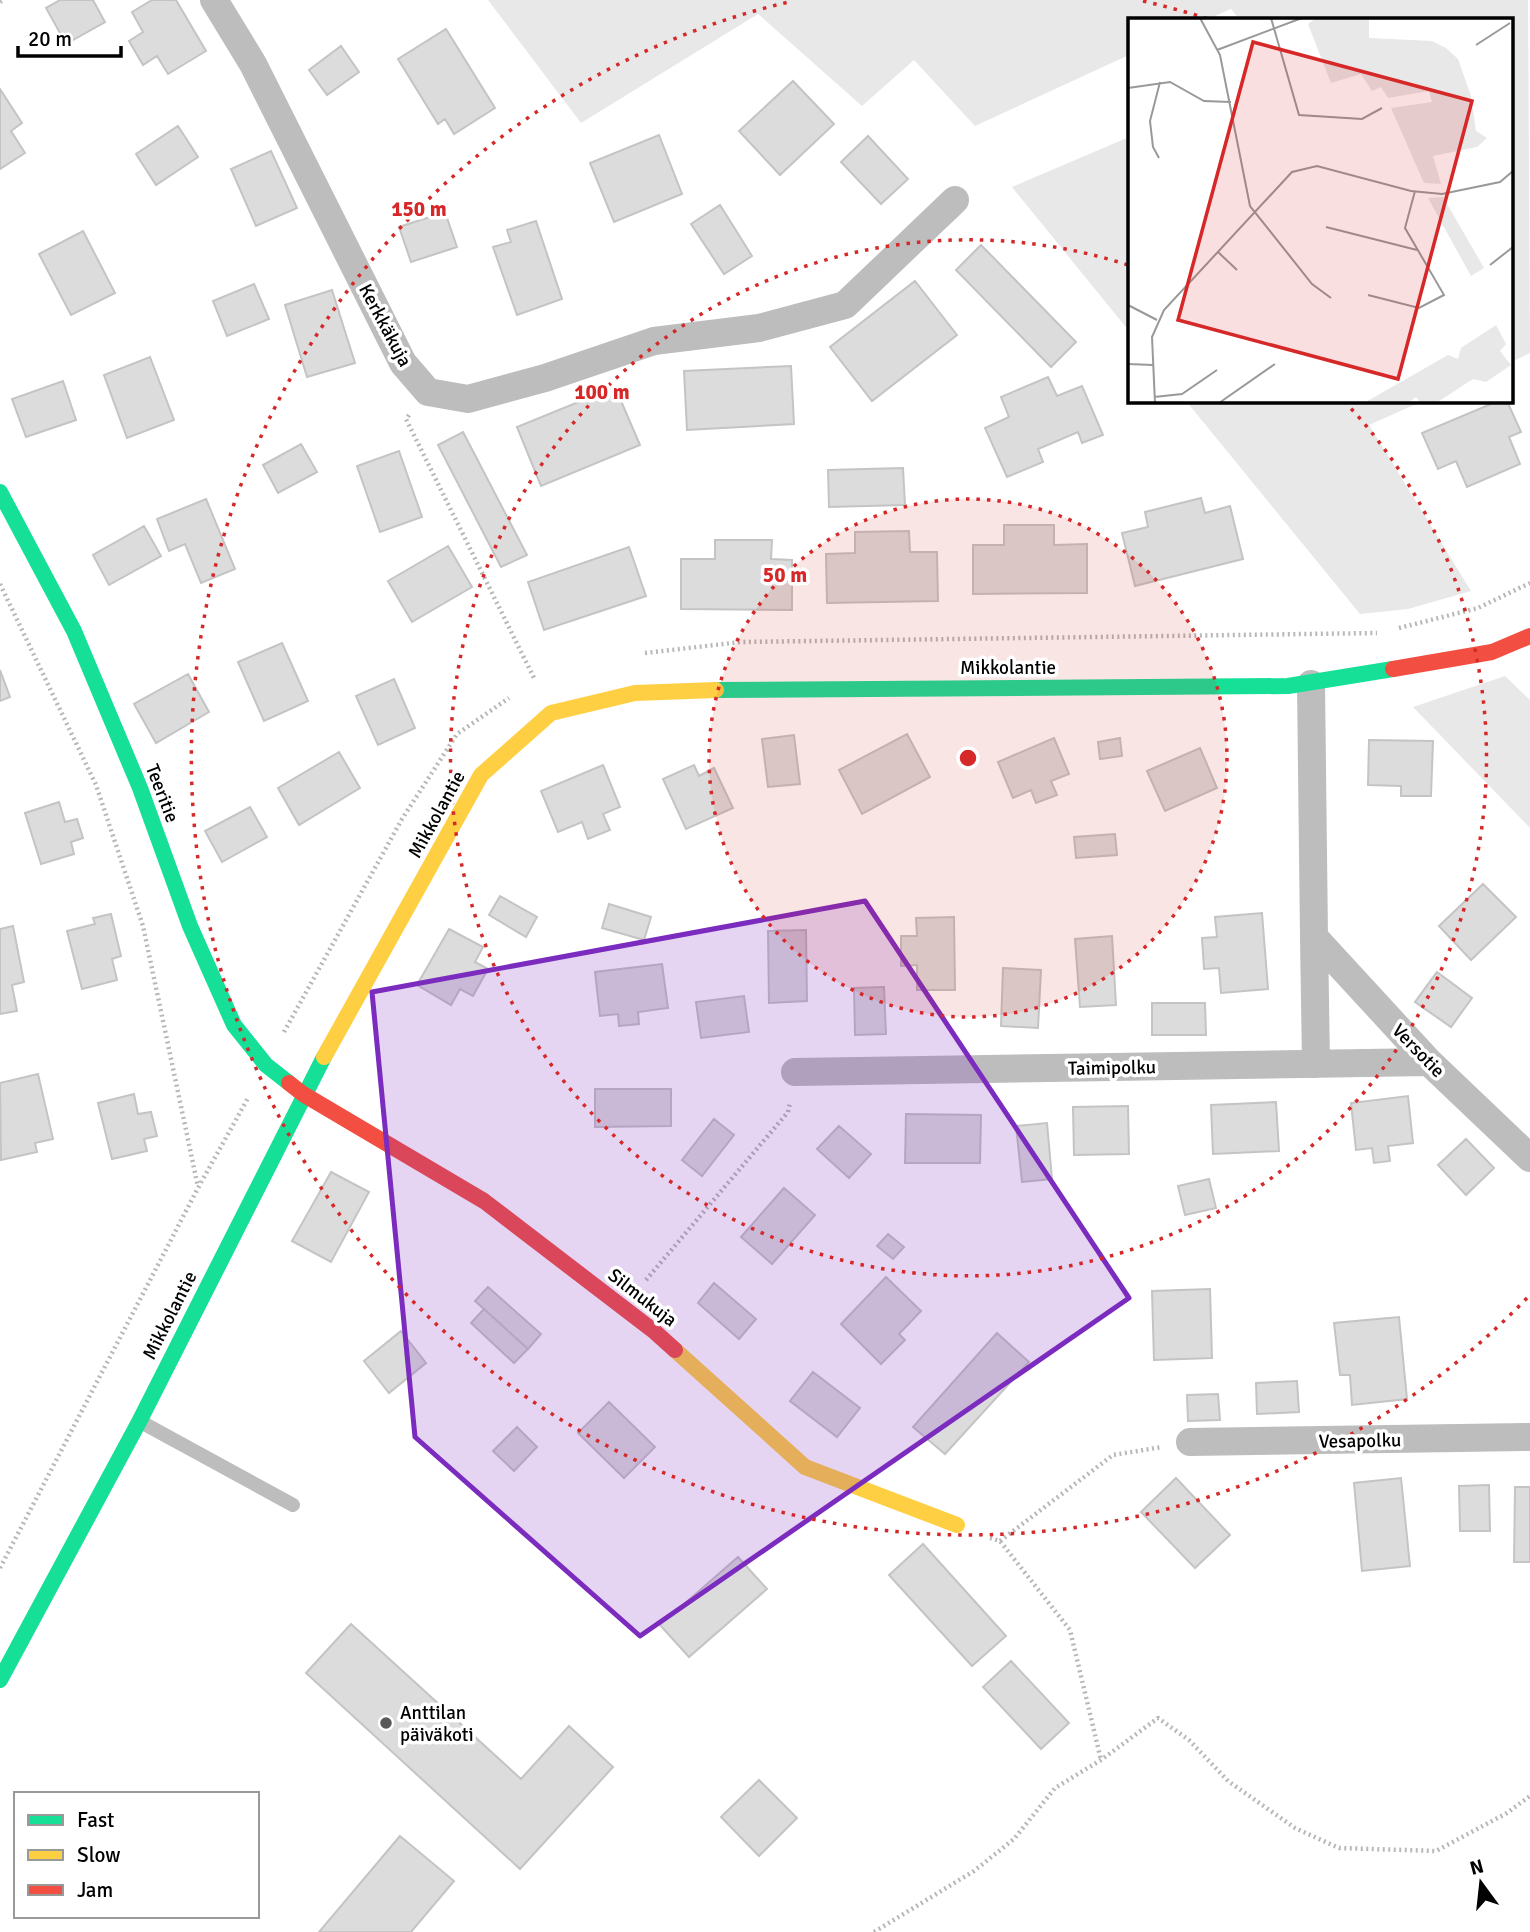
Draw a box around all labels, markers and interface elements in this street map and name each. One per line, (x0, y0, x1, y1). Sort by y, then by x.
scale bar (18, 14, 121, 58)
inset map (1128, 18, 1512, 402)
text: 20 m (28, 26, 72, 52)
text: 150 m (391, 196, 447, 222)
street label: Kerkkäkuja (353, 280, 417, 371)
text: 100 m (574, 379, 630, 405)
text: 50 m (763, 562, 807, 588)
street label: Mikkolantie (960, 656, 1056, 680)
centre of rings (956, 746, 980, 770)
street label: Teeritie (140, 761, 184, 826)
street label: Mikkolantie (403, 767, 471, 862)
street label: Versotie (1387, 1019, 1450, 1083)
street label: Taimipolku (1068, 1055, 1156, 1081)
street label: Silmukuja (603, 1263, 682, 1332)
street label: Mikkolantie (137, 1267, 202, 1364)
street label: Vesapolku (1319, 1428, 1401, 1454)
place label: Anttilan päiväkoti (400, 1701, 474, 1747)
marker: Anttilan päiväkoti (378, 1715, 394, 1731)
legend (14, 1792, 259, 1918)
text: Fast (77, 1807, 114, 1833)
text: Slow (77, 1842, 121, 1868)
north arrow (1446, 1848, 1516, 1918)
text: N (1467, 1854, 1486, 1881)
text: Jam (77, 1877, 113, 1903)

